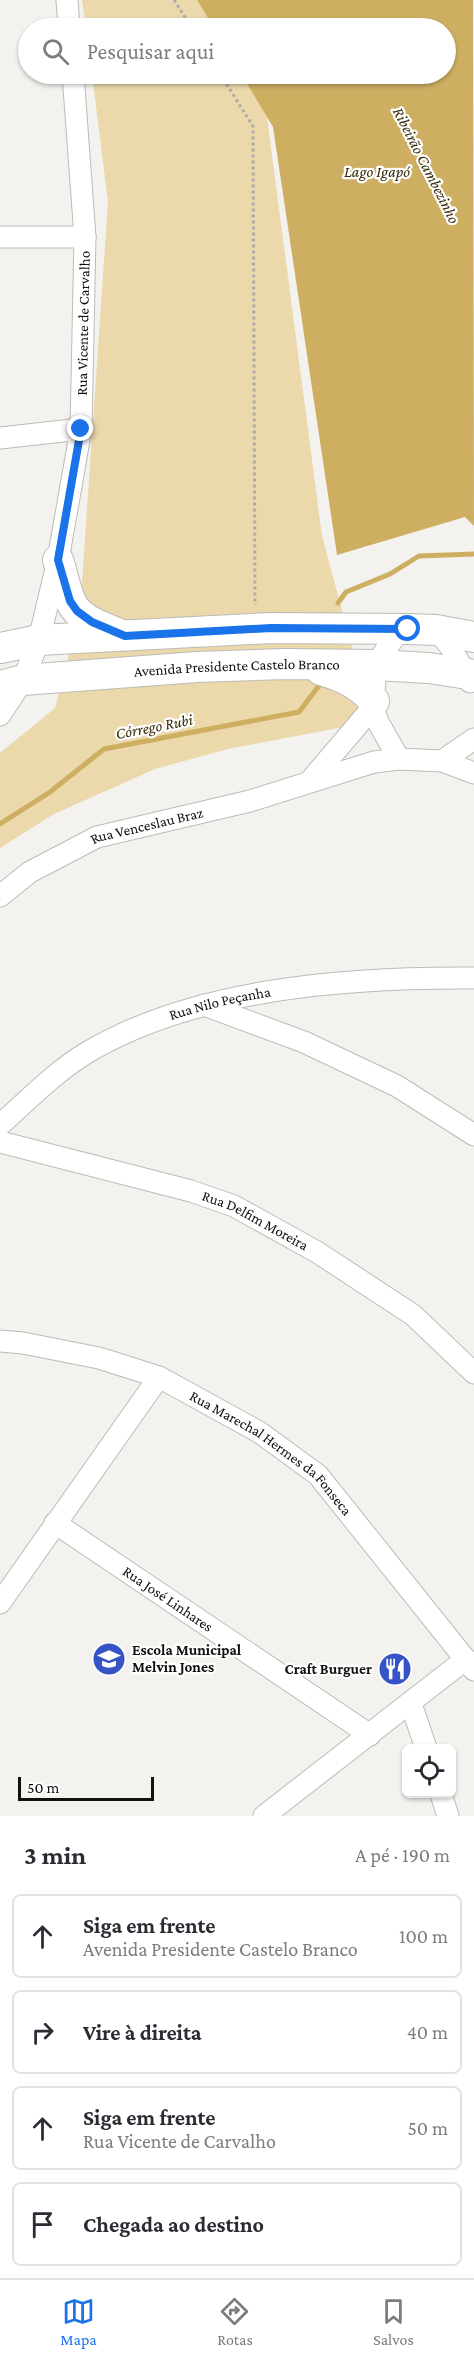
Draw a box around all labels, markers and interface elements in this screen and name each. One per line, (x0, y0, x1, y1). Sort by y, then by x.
search box (18, 18, 456, 84)
icon: search (39, 35, 72, 68)
text: Pesquisar aqui (87, 39, 214, 64)
water label: Ribeirão Cambezinho (390, 104, 463, 226)
water label: Lago Igapó (344, 163, 411, 181)
street label: Rua Vicente de Carvalho (74, 251, 93, 396)
route end (67, 415, 93, 441)
route start (394, 615, 420, 641)
street label: Avenida Presidente Castelo Branco (133, 656, 340, 680)
water label: Córrego Rubi (114, 711, 195, 743)
street label: Rua Venceslau Braz (87, 804, 205, 847)
street label: Rua Nilo Peçanha (167, 983, 272, 1023)
street label: Rua Delfim Moreira (200, 1188, 311, 1254)
street label: Rua Marechal Hermes da Fonseca (187, 1388, 355, 1519)
street label: Rua José Linhares (120, 1563, 216, 1635)
school or university icon: Escola Municipal Melvin Jones (91, 1641, 127, 1677)
place label: Escola Municipal Melvin Jones (132, 1642, 242, 1675)
restaurant icon: Craft Burguer (377, 1651, 413, 1687)
place label: Craft Burguer (285, 1661, 372, 1677)
map controls (402, 1744, 456, 1798)
button: locate (402, 1744, 456, 1798)
scale bar (18, 1774, 154, 1802)
text: 50 m (27, 1779, 59, 1796)
text: 3 min (24, 1841, 86, 1870)
text: A pé · 190 m (355, 1844, 450, 1866)
text: Siga em frente (83, 1913, 216, 1938)
icon: ahead (26, 1920, 59, 1953)
text: 100 m (399, 1925, 448, 1947)
text: Avenida Presidente Castelo Branco (83, 1938, 358, 1960)
icon: right (26, 2016, 59, 2049)
text: Vire à direita (83, 2020, 202, 2045)
text: 40 m (407, 2021, 448, 2043)
text: Siga em frente (83, 2105, 216, 2130)
icon: ahead (26, 2112, 59, 2145)
text: 50 m (407, 2117, 448, 2139)
text: Rua Vicente de Carvalho (83, 2130, 276, 2152)
icon: arrive (26, 2208, 59, 2241)
text: Chegada ao destino (83, 2212, 264, 2237)
tab: Mapa (60, 2295, 97, 2348)
tab: Rotas (217, 2295, 253, 2348)
tab: Salvos (373, 2295, 414, 2348)

